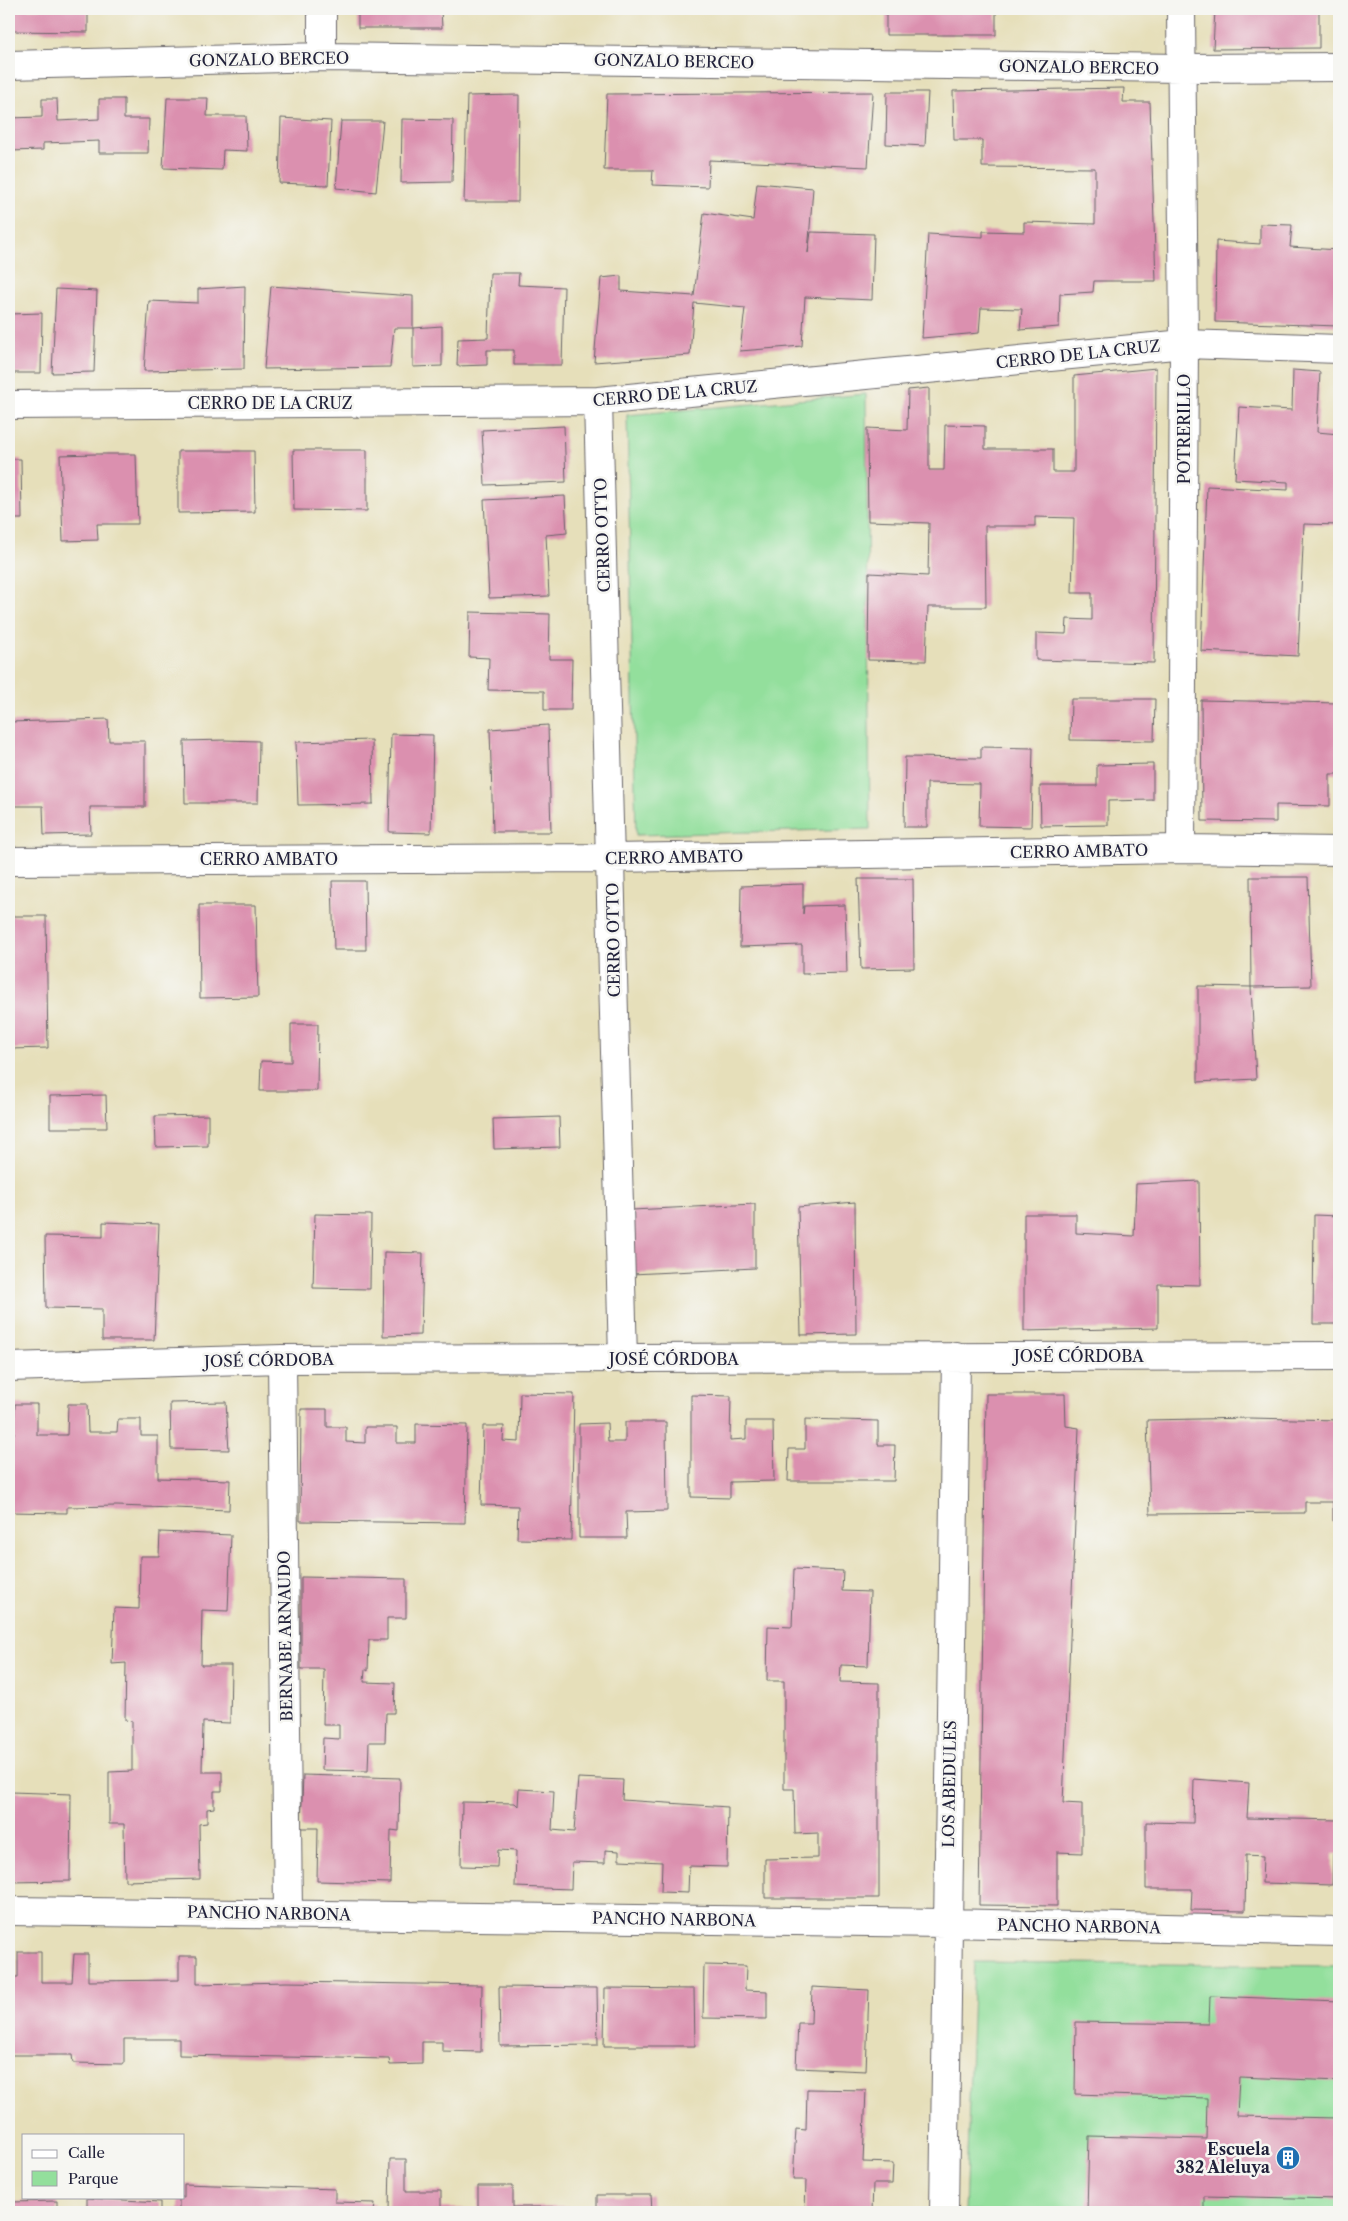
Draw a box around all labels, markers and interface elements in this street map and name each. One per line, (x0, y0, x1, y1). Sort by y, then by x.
street label: GONZALO BERCEO (189, 48, 349, 70)
street label: GONZALO BERCEO (594, 50, 754, 72)
street label: GONZALO BERCEO (999, 56, 1159, 78)
street label: CERRO DE LA CRUZ (995, 335, 1161, 373)
street label: POTRERILLO (1174, 374, 1194, 484)
street label: CERRO DE LA CRUZ (592, 376, 758, 410)
street label: CERRO DE LA CRUZ (187, 393, 353, 413)
street label: CERRO OTTO (590, 477, 614, 593)
street label: CERRO AMBATO (1010, 840, 1148, 862)
street label: CERRO AMBATO (605, 846, 743, 868)
street label: CERRO AMBATO (200, 849, 338, 869)
street label: CERRO OTTO (602, 882, 624, 998)
street label: JOSÉ CÓRDOBA (1011, 1346, 1145, 1366)
street label: JOSÉ CÓRDOBA (201, 1349, 335, 1371)
street label: JOSÉ CÓRDOBA (606, 1349, 740, 1369)
street label: BERNABE ARNAUDO (274, 1550, 296, 1722)
street label: LOS ABEDULES (938, 1720, 960, 1848)
street label: PANCHO NARBONA (187, 1902, 352, 1924)
street label: PANCHO NARBONA (592, 1908, 757, 1930)
street label: PANCHO NARBONA (997, 1915, 1162, 1937)
legend (22, 2134, 185, 2198)
place label: Escuela 382 Aleluya (1176, 2139, 1271, 2177)
text: Calle (68, 2143, 105, 2162)
building icon: Escuela 382 Aleluya (1275, 2145, 1301, 2171)
text: Parque (68, 2169, 118, 2188)

